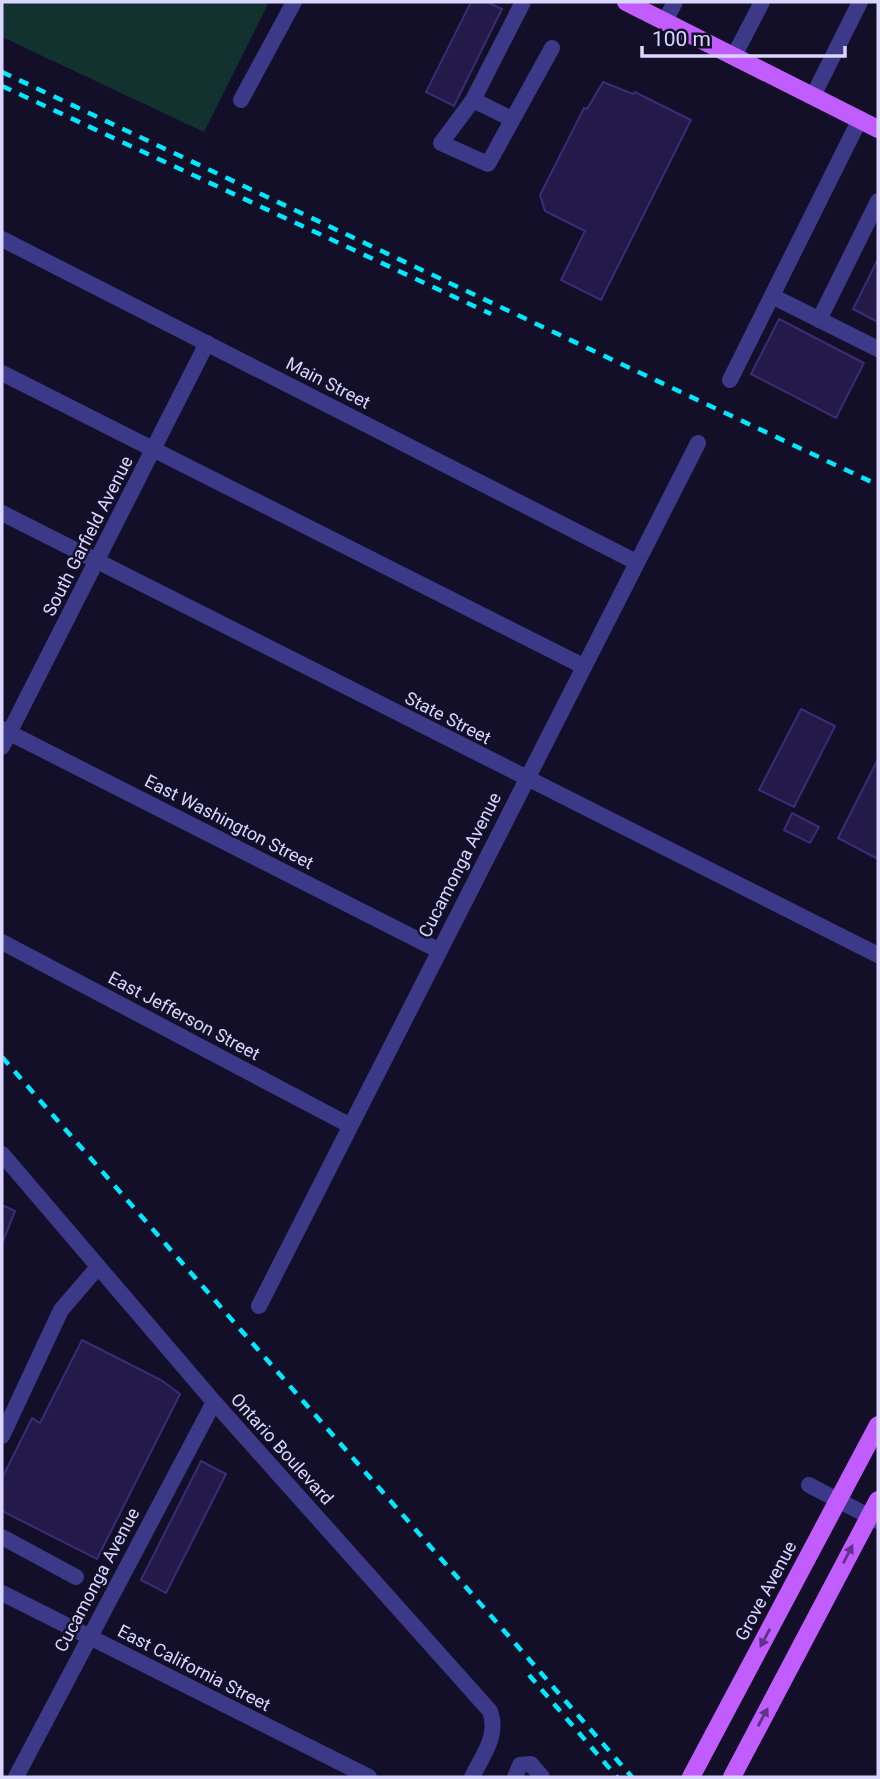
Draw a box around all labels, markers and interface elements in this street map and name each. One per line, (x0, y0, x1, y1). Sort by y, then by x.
scale bar (642, 14, 845, 58)
text: 100 m (652, 27, 711, 51)
street label: Main Street (283, 352, 374, 413)
street label: South Garfield Avenue (38, 452, 137, 619)
street label: State Street (402, 687, 495, 748)
street label: East Washington Street (141, 770, 317, 873)
street label: Cucamonga Avenue (414, 789, 505, 941)
street label: East Jefferson Street (105, 967, 264, 1064)
street label: Ontario Boulevard (227, 1389, 338, 1509)
street label: Cucamonga Avenue (50, 1504, 143, 1655)
street label: Grove Avenue (731, 1537, 801, 1644)
one-way arrow (842, 1544, 853, 1564)
street label: East California Street (114, 1620, 274, 1715)
one-way arrow (759, 1628, 771, 1648)
one-way arrow (758, 1707, 769, 1727)

